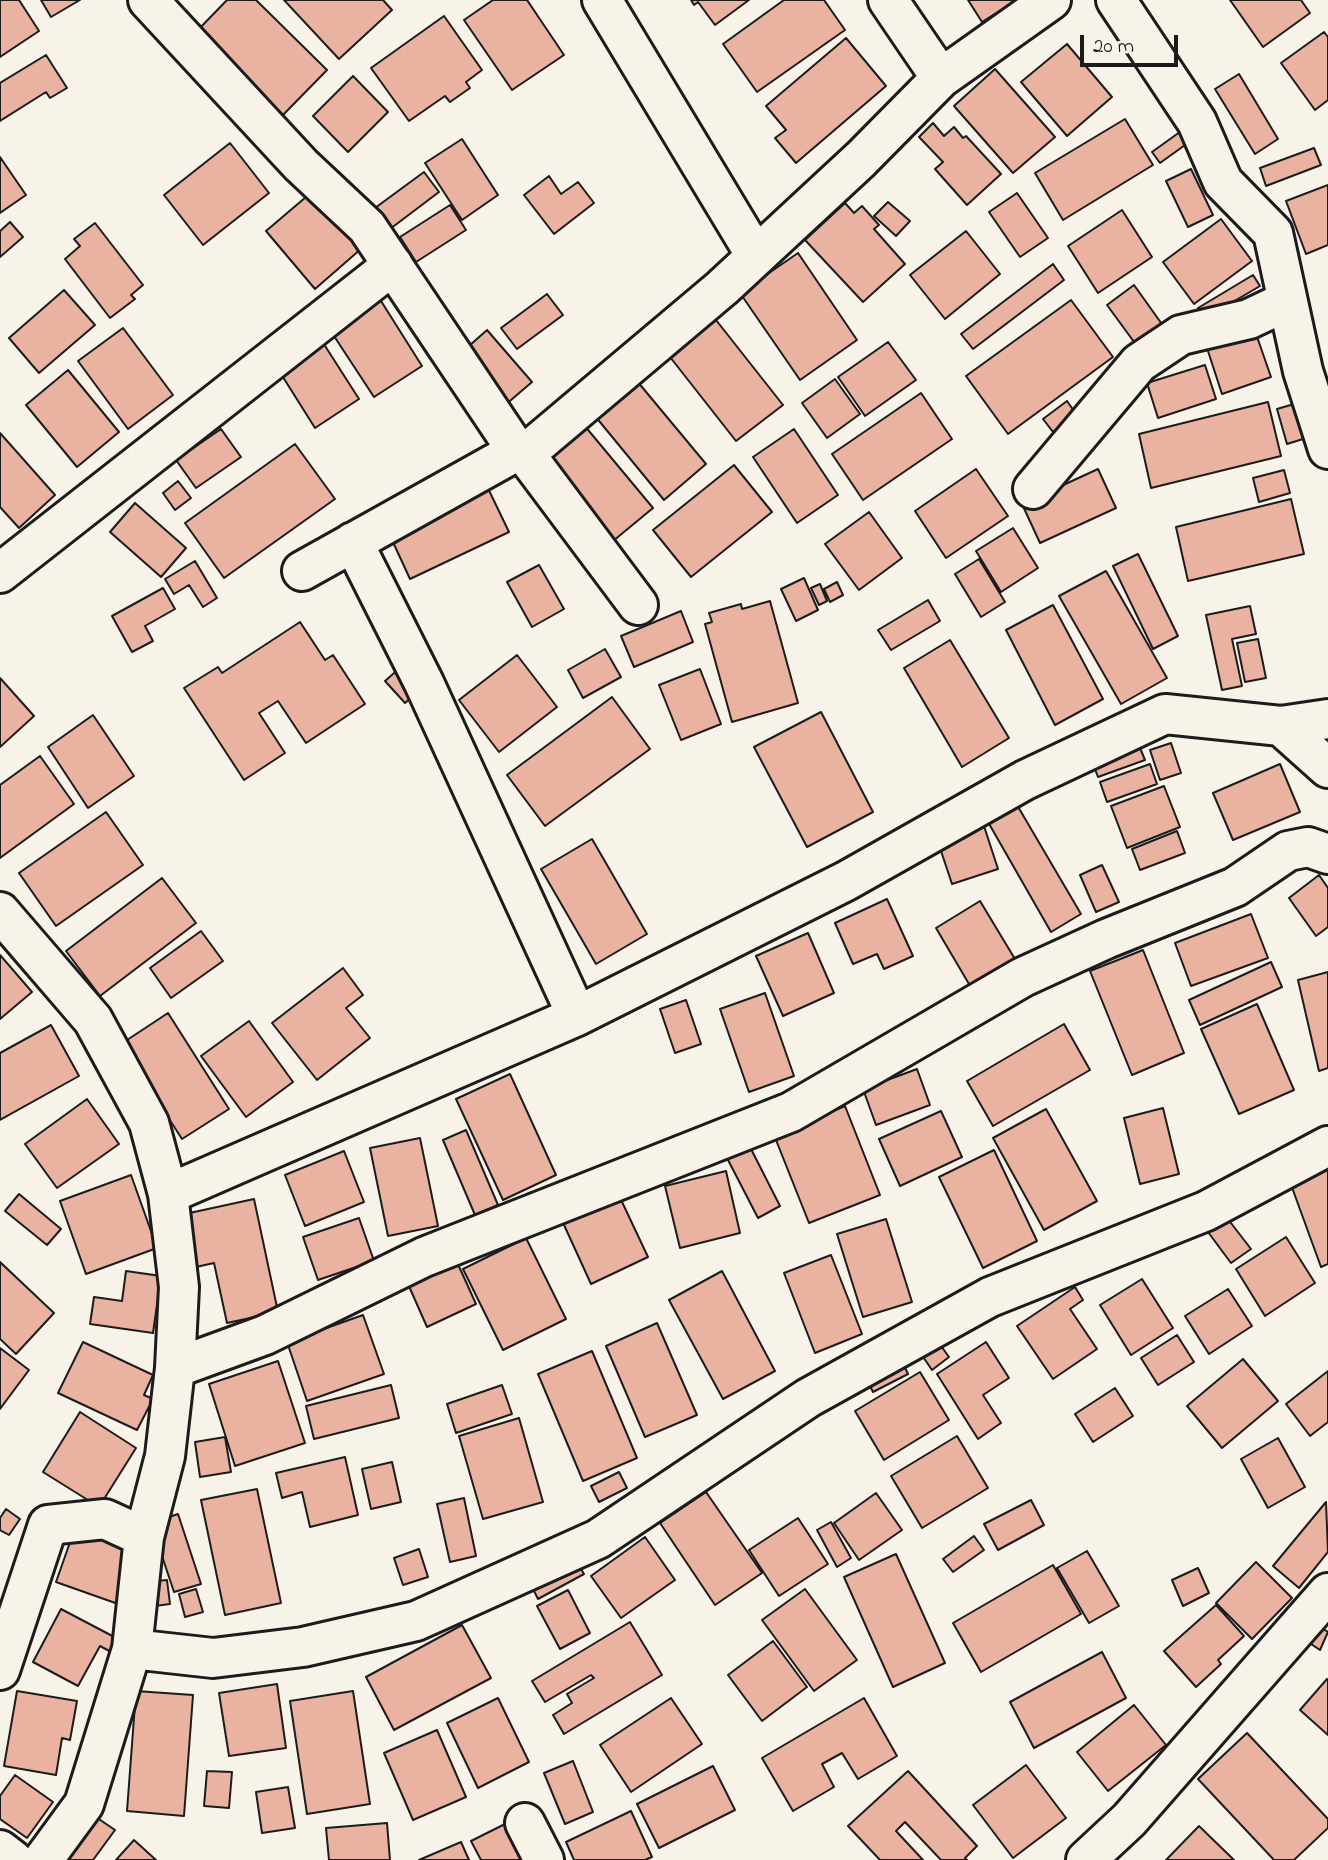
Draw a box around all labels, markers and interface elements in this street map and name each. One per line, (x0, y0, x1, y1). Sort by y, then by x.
scale bar (1083, 21, 1181, 65)
text: 20 m (1093, 32, 1134, 62)

